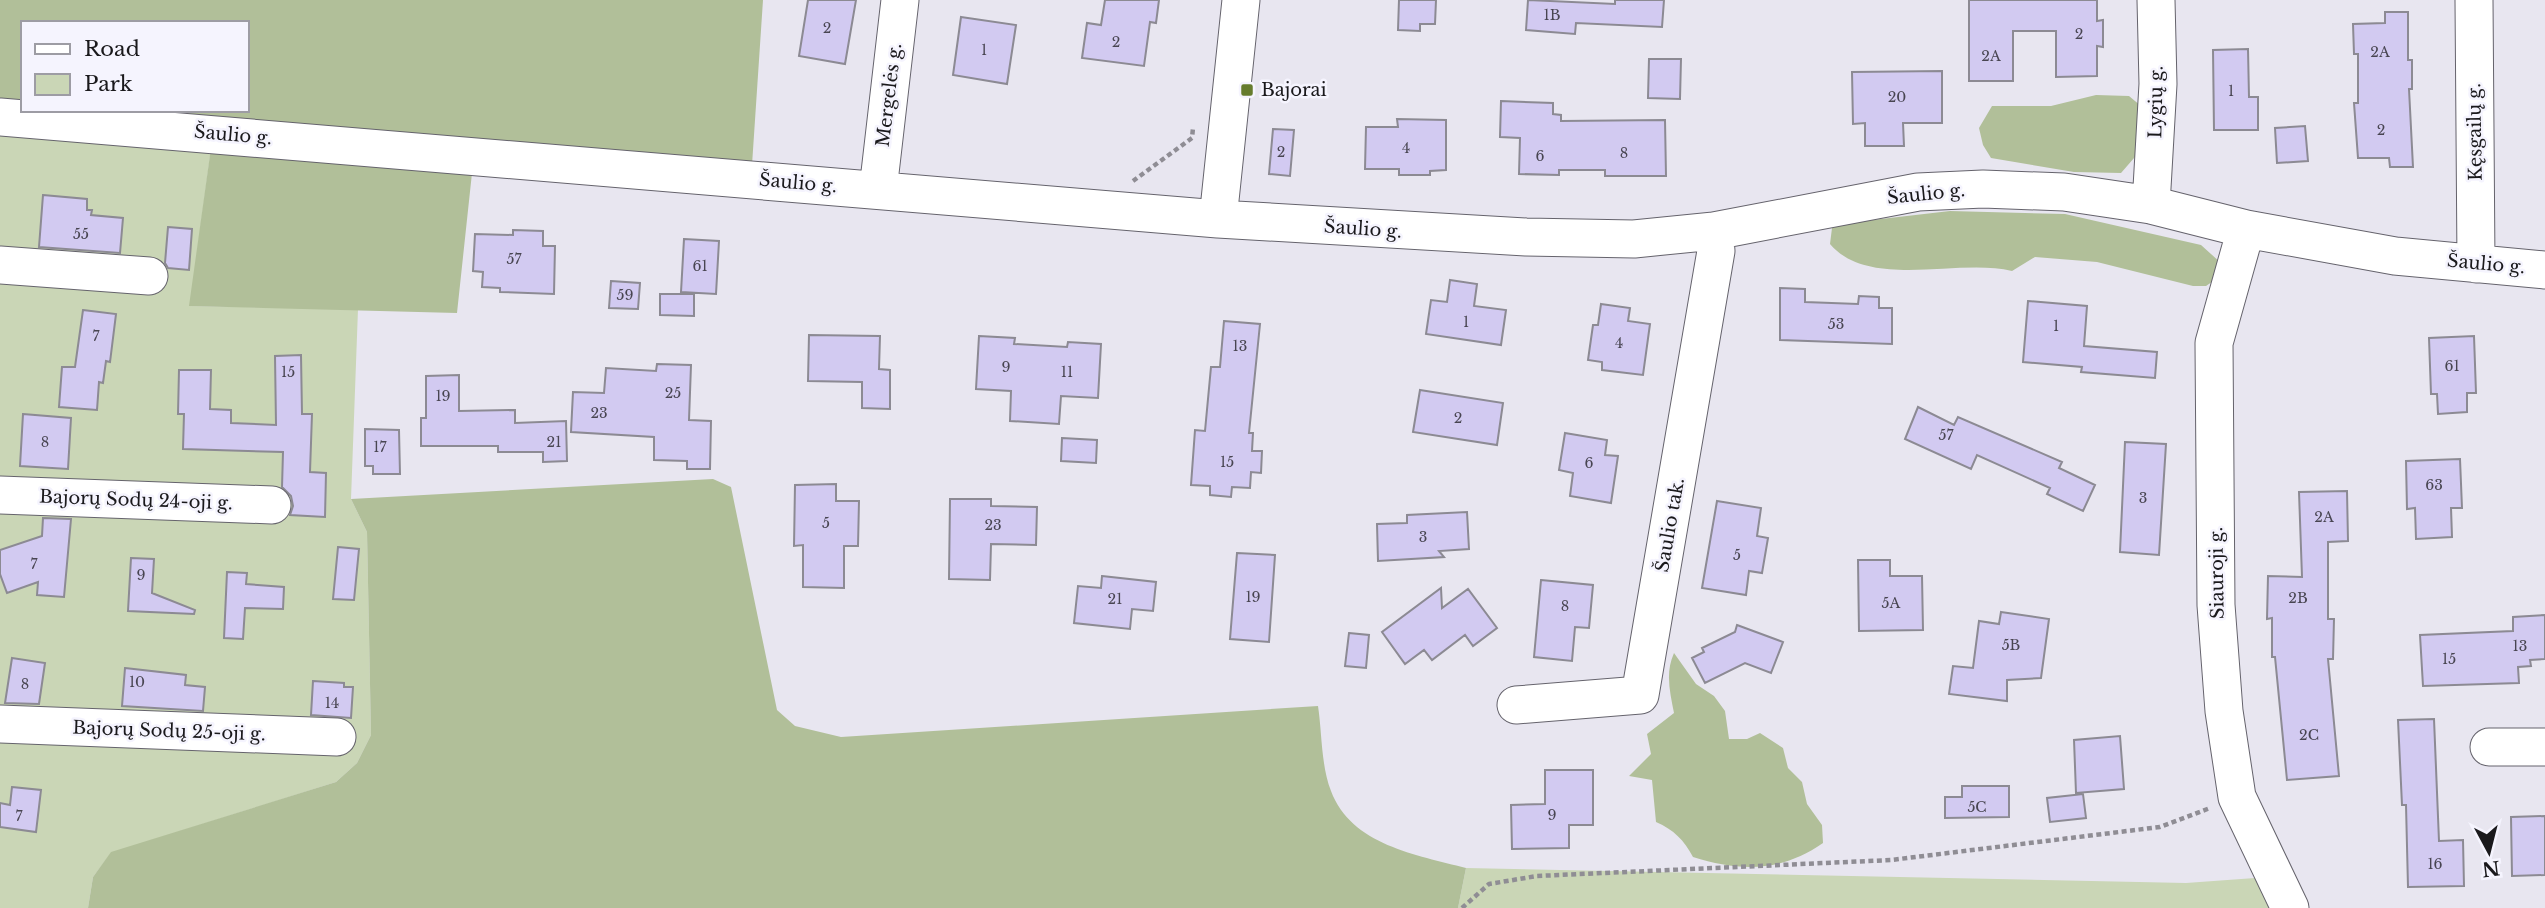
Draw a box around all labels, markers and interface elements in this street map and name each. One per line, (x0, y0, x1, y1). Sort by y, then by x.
house number: 1B (1544, 6, 1561, 24)
house number: 2 (823, 19, 831, 37)
legend (21, 21, 248, 112)
house number: 2 (2075, 25, 2083, 43)
house number: 2 (1112, 33, 1120, 51)
text: Road (84, 36, 140, 62)
house number: 1 (981, 41, 987, 59)
street label: Mergelės g. (872, 42, 906, 148)
house number: 2A (2370, 43, 2390, 61)
house number: 2A (1981, 47, 2001, 65)
street label: Lygių g. (2144, 65, 2168, 139)
text: Park (84, 71, 133, 97)
place label: Bajorai (1261, 79, 1327, 101)
marker: Bajorai (1239, 82, 1255, 98)
house number: 1 (2228, 82, 2234, 100)
street label: Kęsgailų g. (2463, 83, 2487, 181)
house number: 20 (1888, 88, 1906, 106)
street label: Šaulio g. (193, 120, 273, 149)
house number: 2 (2377, 121, 2385, 139)
house number: 4 (1402, 139, 1410, 157)
house number: 2 (1277, 143, 1285, 161)
house number: 8 (1620, 144, 1628, 162)
house number: 6 (1535, 147, 1545, 165)
street label: Šaulio g. (758, 168, 838, 197)
street label: Šaulio g. (1886, 178, 1966, 209)
street label: Šaulio g. (1323, 214, 1403, 243)
house number: 55 (73, 225, 89, 243)
street label: Šaulio g. (2446, 249, 2526, 278)
house number: 57 (507, 250, 522, 268)
house number: 61 (692, 257, 708, 275)
house number: 59 (617, 286, 633, 304)
house number: 1 (1463, 313, 1469, 331)
house number: 53 (1828, 315, 1844, 333)
house number: 1 (2053, 317, 2059, 335)
house number: 7 (92, 327, 100, 345)
house number: 4 (1615, 334, 1623, 352)
house number: 13 (1233, 337, 1247, 355)
house number: 61 (2444, 357, 2460, 375)
house number: 9 (1001, 358, 1011, 376)
house number: 15 (281, 363, 295, 381)
house number: 11 (1061, 363, 1073, 381)
house number: 25 (665, 384, 681, 402)
house number: 19 (435, 387, 451, 405)
house number: 23 (590, 404, 608, 422)
house number: 2 (1454, 409, 1462, 427)
house number: 57 (1939, 426, 1954, 444)
house number: 8 (41, 433, 49, 451)
house number: 21 (547, 433, 561, 451)
house number: 17 (373, 438, 388, 456)
house number: 15 (1220, 453, 1234, 471)
house number: 6 (1584, 454, 1594, 472)
street label: Šaulio tak. (1650, 476, 1689, 574)
house number: 63 (2425, 476, 2443, 494)
street label: Bajorų Sodų 24-oji g. (39, 486, 233, 514)
house number: 3 (2139, 489, 2147, 507)
house number: 2A (2314, 508, 2334, 526)
house number: 5 (822, 514, 830, 532)
house number: 23 (984, 516, 1002, 534)
street label: Siauroji g. (2205, 527, 2229, 619)
house number: 3 (1419, 528, 1427, 546)
house number: 5 (1733, 546, 1741, 564)
house number: 7 (30, 555, 38, 573)
house number: 9 (136, 566, 146, 584)
house number: 19 (1245, 588, 1261, 606)
house number: 2B (2288, 589, 2308, 607)
house number: 21 (1108, 590, 1122, 608)
house number: 5A (1882, 594, 1901, 612)
house number: 8 (1561, 597, 1569, 615)
house number: 5B (2002, 636, 2021, 654)
house number: 13 (2513, 637, 2527, 655)
house number: 15 (2442, 650, 2456, 668)
house number: 10 (129, 673, 145, 691)
house number: 8 (21, 675, 29, 693)
house number: 14 (325, 694, 339, 712)
street label: Bajorų Sodų 25-oji g. (72, 717, 266, 745)
house number: 2C (2299, 726, 2319, 744)
house number: 5C (1967, 798, 1987, 816)
house number: 9 (1547, 806, 1557, 824)
house number: 7 (15, 807, 23, 825)
north arrow (2454, 817, 2524, 887)
house number: 16 (2427, 855, 2443, 873)
text: N (2481, 856, 2501, 881)

